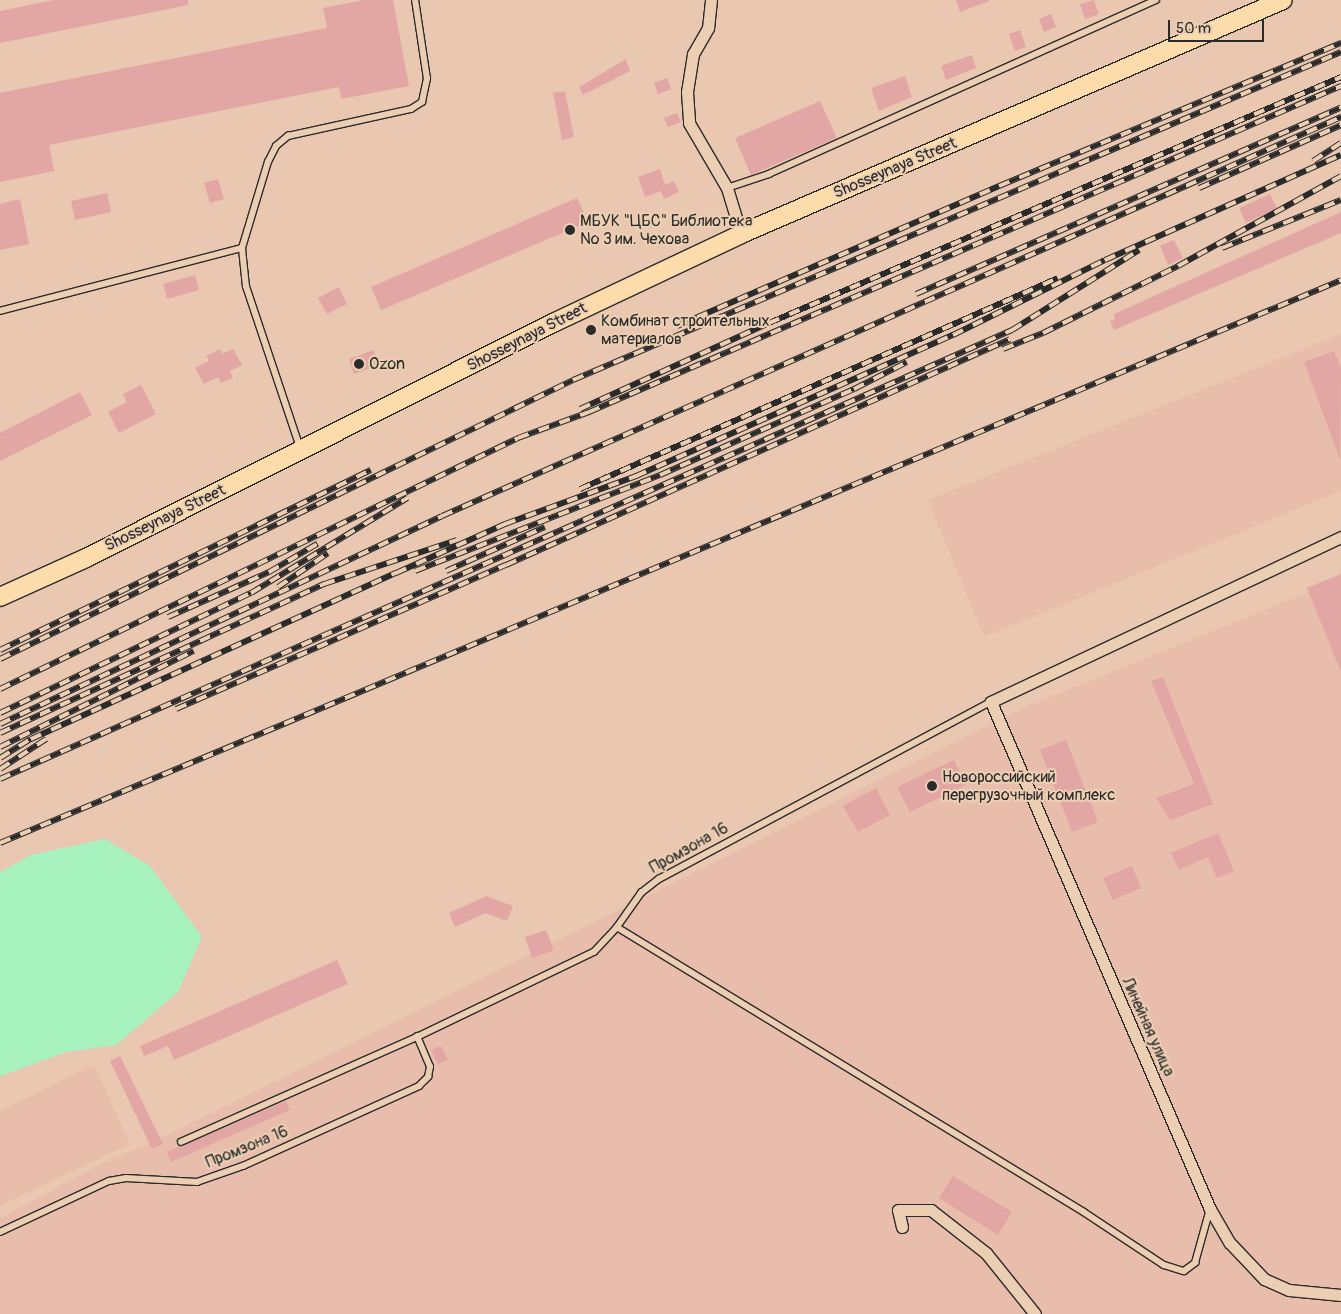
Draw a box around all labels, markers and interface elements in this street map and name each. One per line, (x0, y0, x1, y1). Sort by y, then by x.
scale bar (1171, 10, 1267, 42)
text: 50 m (1176, 19, 1211, 38)
street label: Shosseynaya Street (830, 133, 960, 203)
place label: МБУК "ЦБС" Библиотека № 3 им. Чехова (580, 211, 752, 249)
marker: МБУК "ЦБС" Библиотека № 3 им. Чехова (564, 224, 576, 236)
street label: Shosseynaya Street (464, 298, 590, 376)
place label: Комбинат строительных материалов (601, 311, 770, 349)
marker: Комбинат строительных материалов (585, 324, 597, 336)
place label: Ozon (369, 354, 405, 374)
marker: Ozon (353, 358, 365, 370)
street label: Shosseynaya Street (101, 480, 229, 556)
place label: Новороссийский перегрузочный комплекс (942, 767, 1115, 805)
marker: Новороссийский перегрузочный комплекс (926, 780, 938, 792)
street label: Промзона 16 (646, 819, 732, 877)
street label: Линейная улица (1118, 974, 1178, 1080)
street label: Промзона 16 (203, 1122, 291, 1172)

